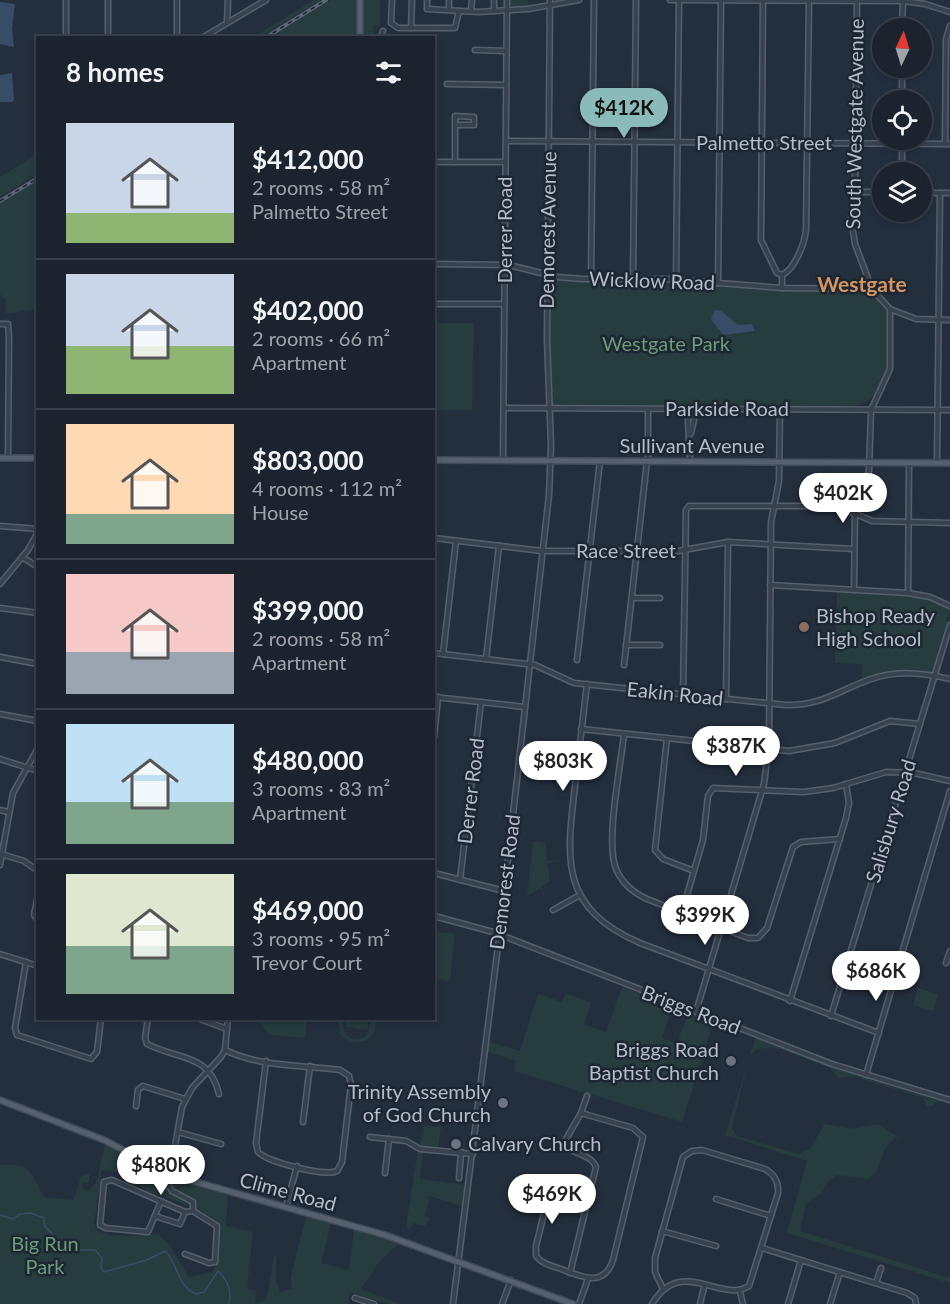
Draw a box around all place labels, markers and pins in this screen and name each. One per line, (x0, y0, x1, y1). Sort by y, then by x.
pin: $412K (582, 88, 666, 139)
pin: $402K (801, 473, 885, 524)
place label: Bishop Ready High School (816, 603, 936, 650)
marker: Bishop Ready High School (797, 620, 811, 634)
pin: $387K (694, 726, 778, 777)
pin: $803K (521, 741, 605, 792)
pin: $399K (663, 895, 747, 946)
pin: $686K (834, 951, 918, 1002)
place label: Briggs Road Baptist Church (589, 1037, 719, 1084)
marker: Briggs Road Baptist Church (724, 1054, 738, 1068)
place label: Trinity Assembly of God Church (348, 1079, 492, 1126)
marker: Trinity Assembly of God Church (496, 1096, 510, 1110)
place label: Calvary Church (468, 1131, 602, 1155)
marker: Calvary Church (449, 1137, 463, 1151)
pin: $480K (119, 1145, 203, 1196)
pin: $469K (510, 1174, 594, 1225)

